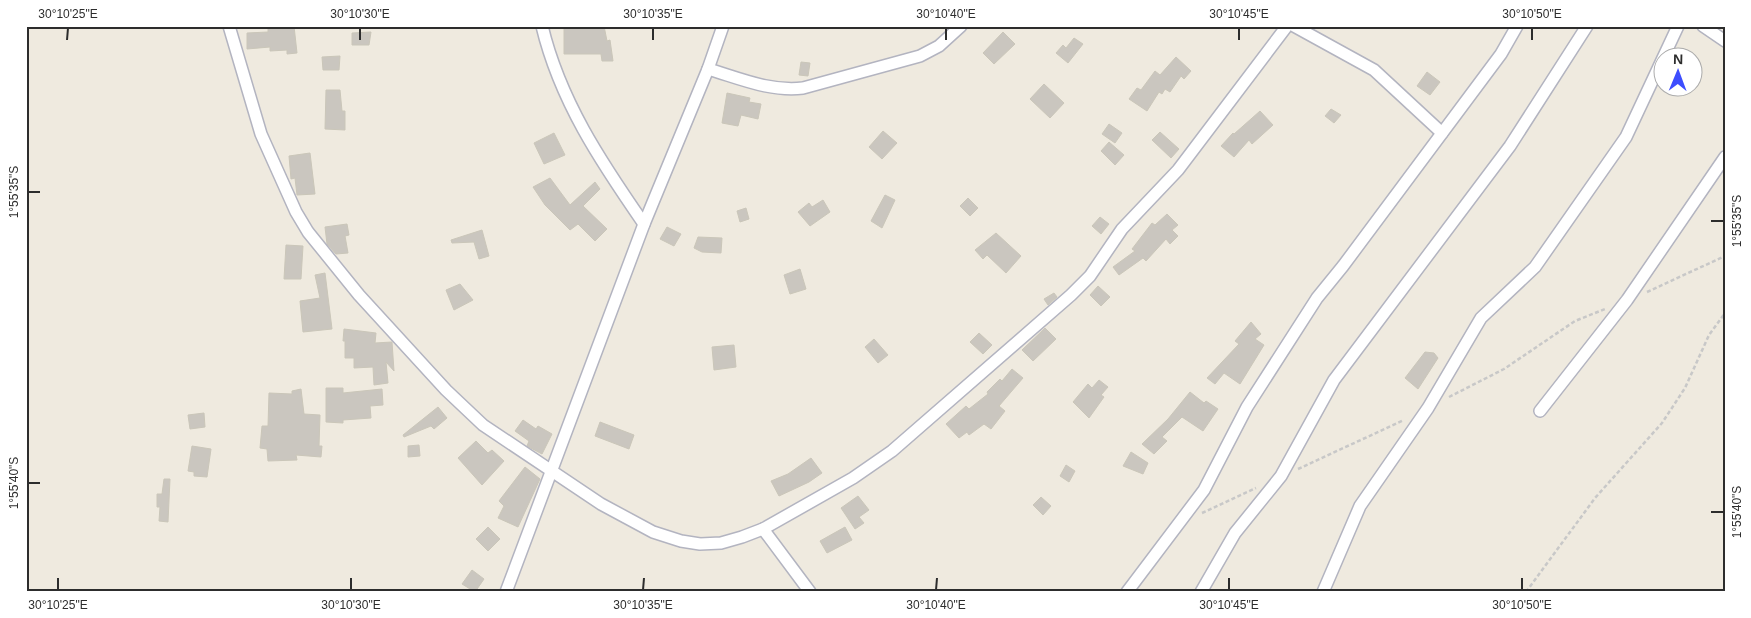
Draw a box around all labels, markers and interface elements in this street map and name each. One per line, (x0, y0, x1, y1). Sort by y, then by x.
text: 30°10'25"E (38, 7, 98, 21)
text: 30°10'30"E (330, 7, 390, 21)
text: 30°10'35"E (623, 7, 683, 21)
text: 30°10'40"E (916, 7, 976, 21)
text: 30°10'45"E (1209, 7, 1269, 21)
text: 30°10'50"E (1502, 7, 1562, 21)
north arrow (1654, 48, 1704, 98)
text: N (1673, 51, 1683, 67)
text: 1°55'35"S (7, 166, 21, 218)
text: 1°55'35"S (1730, 195, 1744, 247)
text: 1°55'40"S (7, 457, 21, 509)
text: 1°55'40"S (1730, 486, 1744, 538)
text: 30°10'25"E (28, 598, 88, 612)
text: 30°10'30"E (321, 598, 381, 612)
text: 30°10'35"E (613, 598, 673, 612)
text: 30°10'40"E (906, 598, 966, 612)
text: 30°10'45"E (1199, 598, 1259, 612)
text: 30°10'50"E (1492, 598, 1552, 612)

